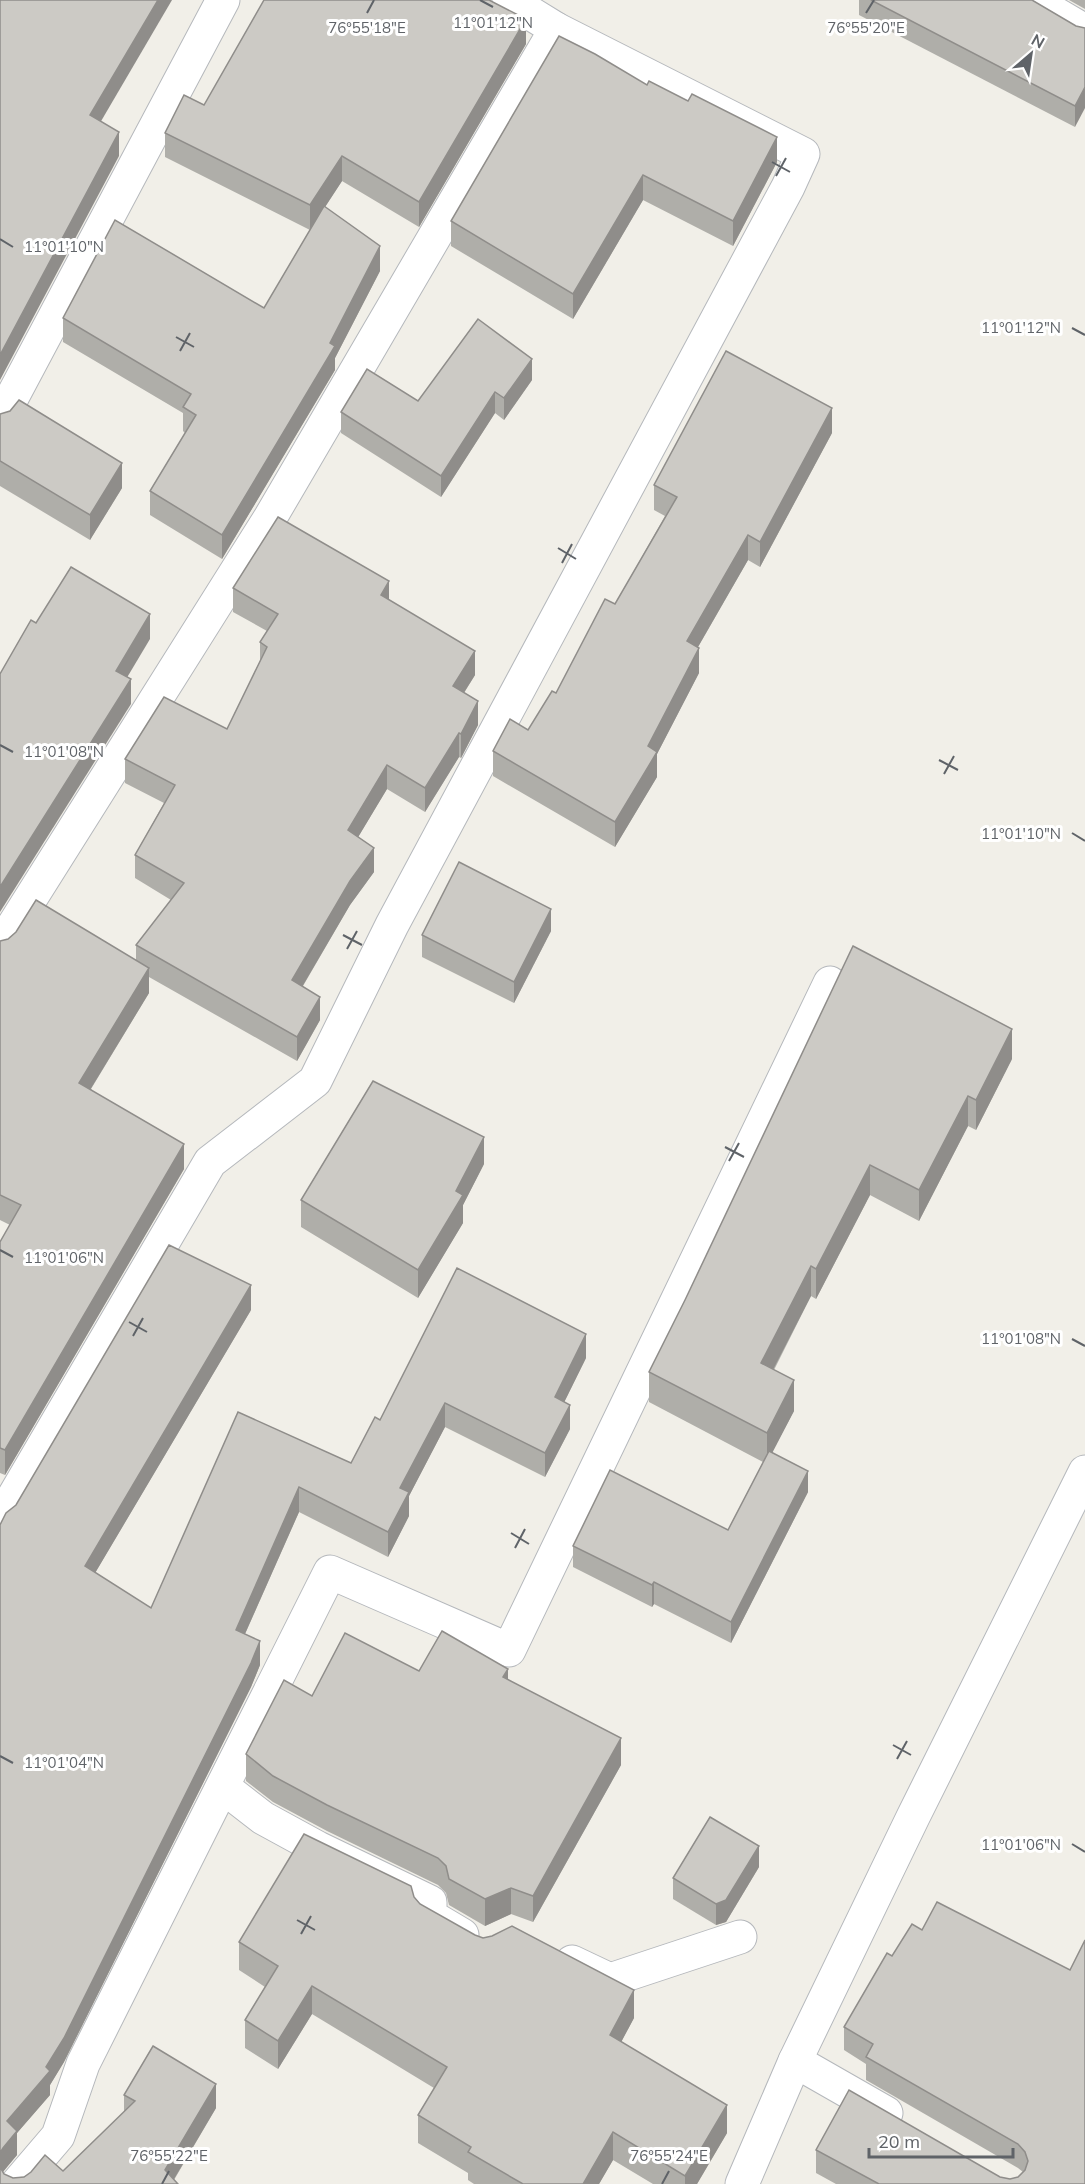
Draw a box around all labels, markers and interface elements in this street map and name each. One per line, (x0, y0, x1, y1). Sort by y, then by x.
text: 11°01'12"N (453, 13, 533, 32)
text: 76°55'18"E (328, 18, 406, 37)
text: 76°55'20"E (827, 18, 905, 37)
north arrow (1001, 24, 1061, 84)
text: N (1028, 29, 1048, 53)
text: 11°01'10"N (24, 237, 104, 256)
text: 11°01'12"N (981, 318, 1061, 337)
text: 11°01'08"N (24, 742, 104, 761)
text: 11°01'10"N (981, 824, 1061, 843)
text: 11°01'06"N (24, 1248, 104, 1267)
text: 11°01'08"N (981, 1329, 1061, 1348)
text: 11°01'04"N (24, 1753, 104, 1772)
text: 11°01'06"N (981, 1835, 1061, 1854)
scale bar (869, 2121, 1013, 2159)
text: 20 m (878, 2130, 920, 2153)
text: 76°55'22"E (130, 2146, 208, 2165)
text: 76°55'24"E (630, 2146, 708, 2165)

